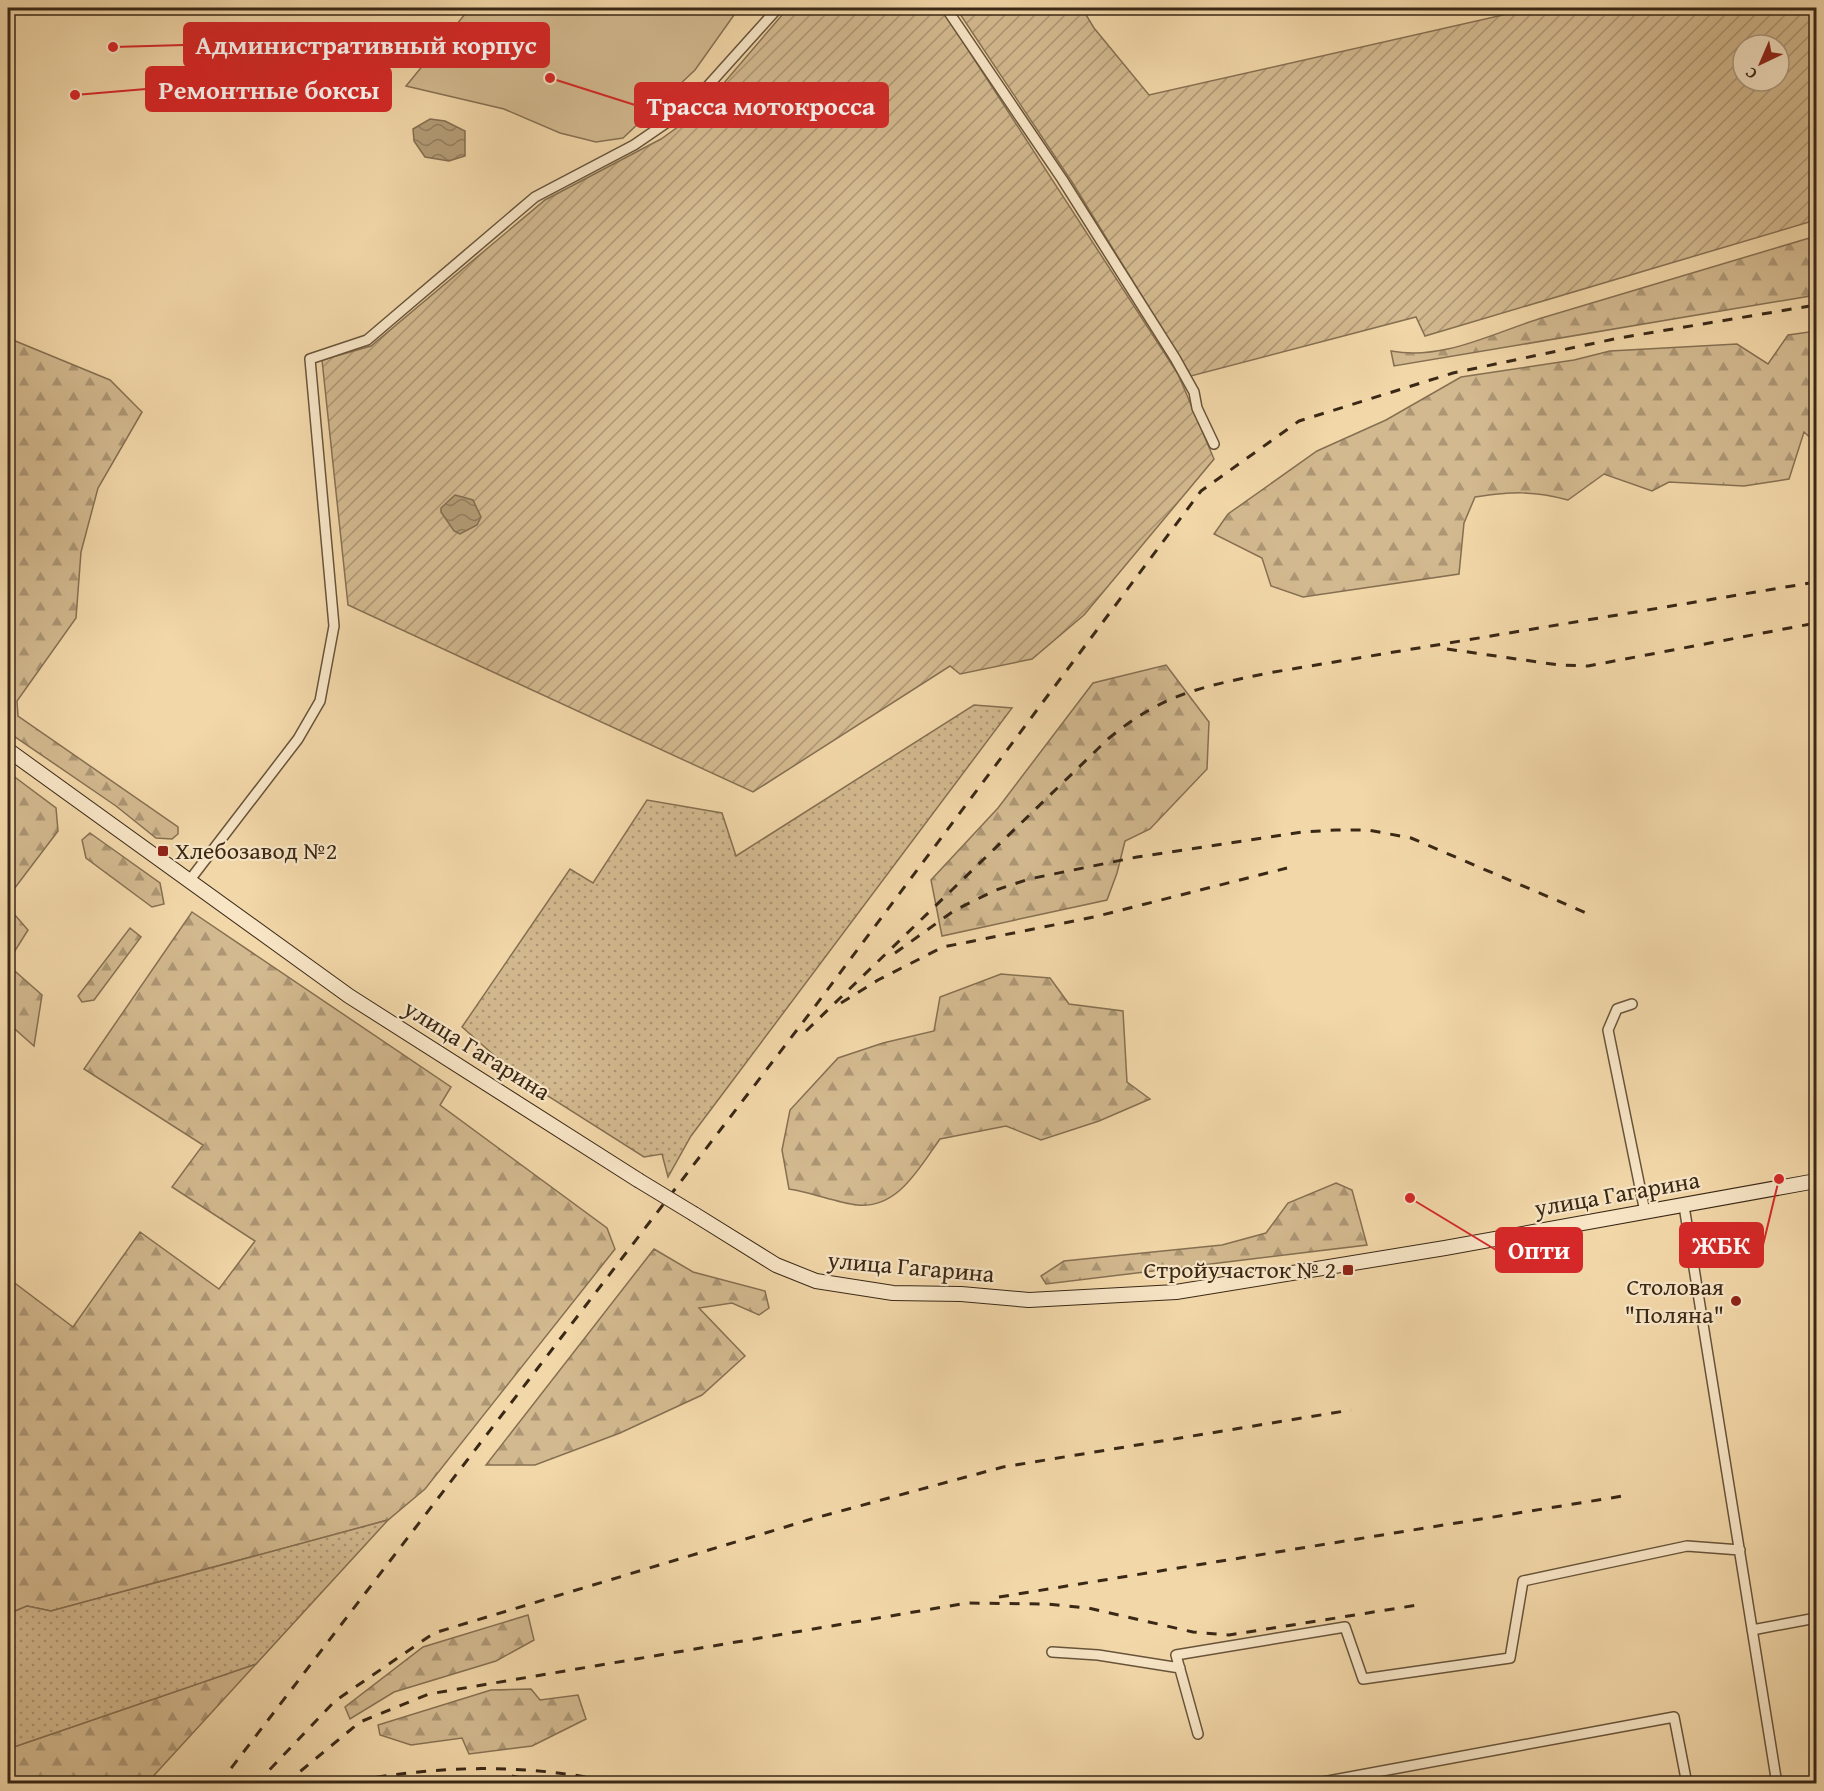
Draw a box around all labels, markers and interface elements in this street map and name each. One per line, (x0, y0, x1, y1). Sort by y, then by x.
callout: Административный корпус (184, 23, 549, 67)
text: Административный корпус (195, 25, 537, 64)
north arrow (1731, 33, 1791, 93)
text: С (1739, 62, 1762, 86)
callout: Ремонтные боксы (146, 67, 391, 111)
text: Ремонтные боксы (159, 70, 379, 109)
callout: Трасса мотокросса (635, 83, 888, 127)
text: Трасса мотокросса (647, 86, 876, 125)
place label: Хлебозавод №2 (175, 833, 337, 868)
marker: Хлебозавод №2 (156, 844, 170, 858)
street label: улица Гагарина (396, 990, 558, 1109)
street label: улица Гагарина (1531, 1162, 1703, 1225)
callout: ЖБК (1680, 1223, 1763, 1267)
text: ЖБК (1691, 1225, 1751, 1264)
callout: Опти (1496, 1228, 1582, 1272)
text: Опти (1508, 1230, 1570, 1269)
street label: улица Гагарина (825, 1242, 996, 1291)
place label: Стройучасток № 2 (1144, 1252, 1336, 1287)
marker: Стройучасток № 2 (1341, 1263, 1355, 1277)
place label: Столовая "Поляна" (1624, 1269, 1724, 1332)
marker: Столовая "Поляна" (1729, 1294, 1743, 1308)

